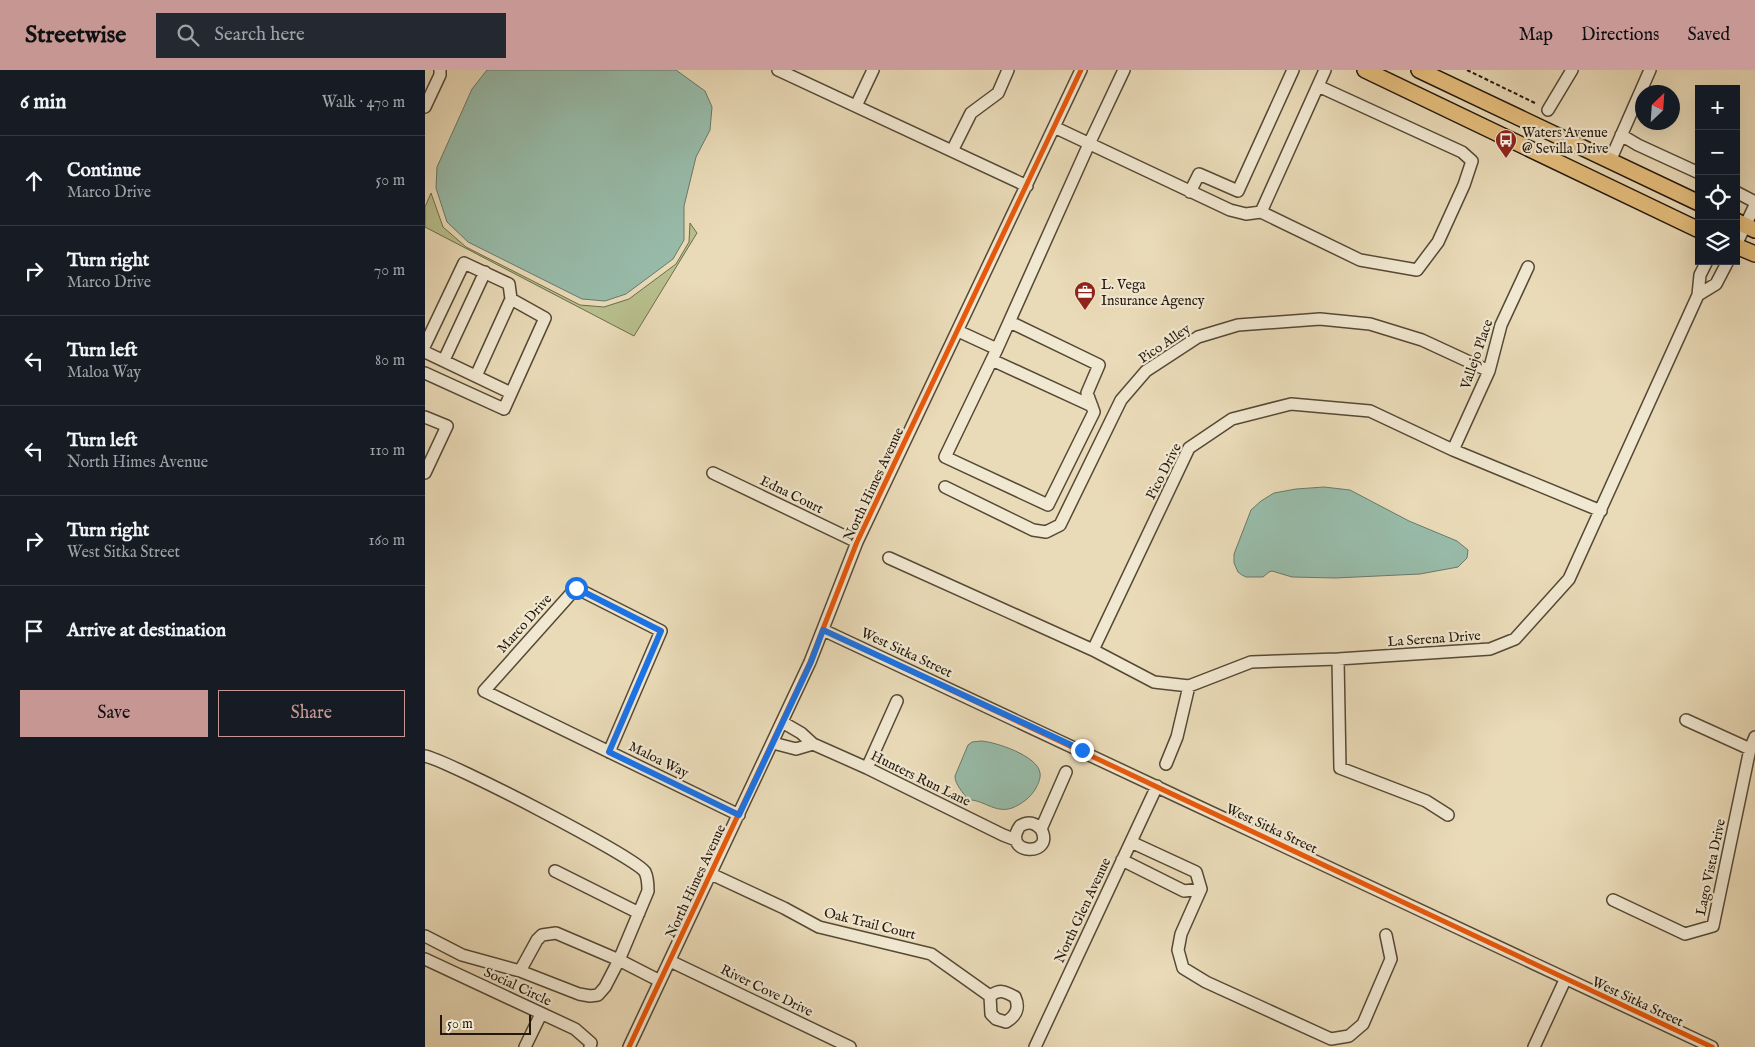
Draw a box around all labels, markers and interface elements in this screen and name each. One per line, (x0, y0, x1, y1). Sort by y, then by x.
search box (156, 13, 506, 58)
text: Streetwise (25, 20, 126, 51)
icon: search (174, 21, 202, 49)
text: Search here (214, 23, 305, 47)
text: Map (1519, 24, 1553, 47)
text: Directions (1581, 24, 1659, 47)
text: Saved (1687, 24, 1730, 47)
north arrow (1635, 85, 1680, 130)
map controls (1695, 85, 1740, 265)
button: + (1695, 85, 1740, 130)
text: 6 min (20, 89, 66, 116)
text: Walk · 470 m (322, 93, 405, 113)
place label: Waters Avenue @ Sevilla Drive (1522, 124, 1609, 158)
bus stop icon: Waters Avenue @ Sevilla Drive (1494, 128, 1518, 159)
button: − (1695, 130, 1740, 175)
text: Continue (67, 159, 141, 183)
icon: ahead (20, 167, 48, 195)
text: 50 m (376, 171, 405, 191)
button: locate (1695, 175, 1740, 220)
text: Marco Drive (67, 183, 151, 203)
button: layers (1695, 220, 1740, 265)
text: Turn right (67, 249, 149, 273)
icon: right (20, 257, 48, 285)
text: 70 m (374, 261, 405, 281)
text: Marco Drive (67, 273, 151, 293)
place label: L. Vega Insurance Agency (1101, 276, 1205, 310)
office icon: L. Vega Insurance Agency (1073, 280, 1097, 311)
street label: Vallejo Place (1456, 316, 1497, 393)
street label: Pico Alley (1135, 320, 1194, 368)
text: Turn left (67, 339, 138, 363)
icon: left (20, 347, 48, 375)
text: 80 m (375, 351, 405, 371)
text: Maloa Way (67, 363, 141, 383)
street label: North Himes Avenue (840, 424, 908, 544)
text: Turn left (67, 429, 138, 453)
icon: left (20, 437, 48, 465)
street label: Pico Drive (1142, 440, 1186, 503)
text: 110 m (369, 441, 405, 461)
text: North Himes Avenue (67, 453, 208, 473)
street label: Edna Court (757, 472, 826, 518)
text: Turn right (67, 519, 149, 543)
icon: right (20, 527, 48, 555)
text: 160 m (369, 531, 405, 551)
text: West Sitka Street (67, 543, 180, 563)
route start (565, 577, 588, 600)
street label: Marco Drive (493, 590, 556, 657)
icon: arrive (20, 617, 48, 645)
text: Arrive at destination (67, 619, 226, 643)
street label: West Sitka Street (858, 624, 955, 682)
street label: La Serena Drive (1387, 627, 1482, 651)
button: Save (20, 690, 208, 737)
button: Share (218, 690, 405, 737)
street label: Maloa Way (625, 738, 692, 782)
route end (1071, 739, 1094, 762)
street label: Hunters Run Lane (868, 747, 974, 811)
street label: West Sitka Street (1223, 800, 1320, 858)
street label: Lago Vista Drive (1692, 817, 1730, 917)
street label: North Himes Avenue (662, 821, 730, 941)
street label: North Glen Avenue (1051, 854, 1115, 966)
street label: Oak Trail Court (822, 904, 918, 944)
street label: River Cove Drive (717, 961, 816, 1021)
street label: Social Circle (481, 963, 555, 1011)
street label: West Sitka Street (1589, 973, 1686, 1031)
scale bar (440, 1012, 531, 1035)
text: 50 m (447, 1015, 473, 1033)

